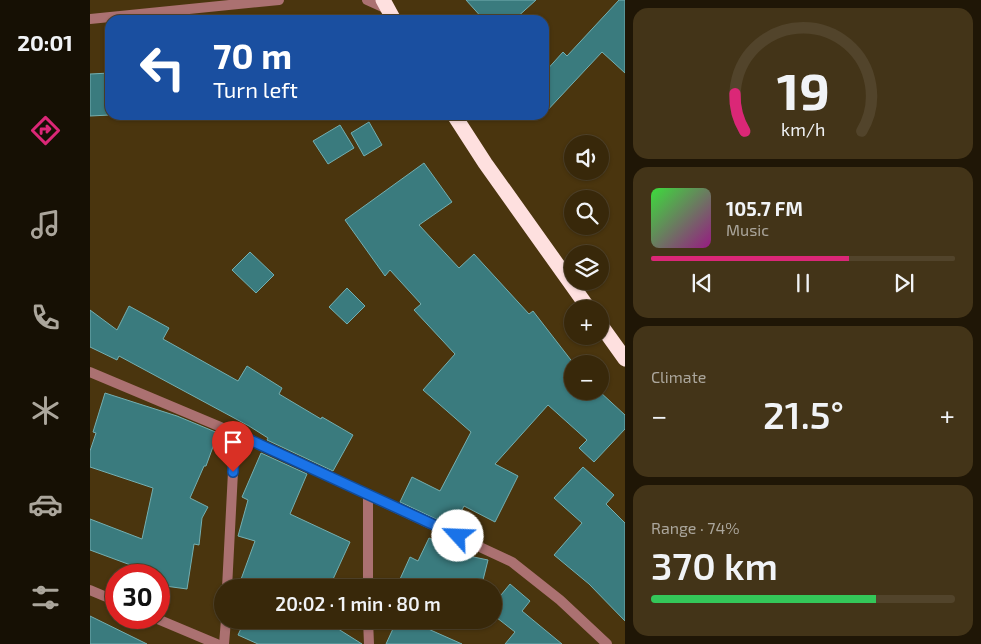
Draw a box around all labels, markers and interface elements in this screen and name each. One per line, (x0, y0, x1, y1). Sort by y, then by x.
text: 20:01 (17, 29, 73, 55)
text: 70 m (213, 34, 292, 76)
icon: left (130, 35, 195, 100)
text: 19 (776, 58, 830, 120)
text: Turn left (213, 76, 298, 102)
icon: directions (28, 113, 63, 148)
text: km/h (781, 118, 825, 140)
map controls (564, 135, 609, 400)
button: sound (564, 135, 609, 180)
button: search (564, 190, 609, 235)
text: 105.7 FM (726, 197, 803, 220)
icon: music (28, 207, 63, 242)
text: Music (726, 220, 769, 239)
button: layers (564, 245, 609, 290)
icon: previous (688, 269, 716, 297)
icon: pause (789, 269, 817, 297)
icon: next (890, 269, 918, 297)
icon: phone (28, 300, 63, 335)
button: + (564, 300, 609, 345)
button: − (564, 355, 609, 400)
text: Climate (651, 367, 706, 386)
text: 21.5° (763, 391, 844, 437)
icon: climate (28, 393, 63, 428)
text: − (651, 398, 667, 432)
text: + (940, 398, 955, 432)
pin (212, 421, 254, 472)
icon: arrive (219, 428, 247, 456)
icon: car (28, 487, 63, 522)
position arrow (431, 509, 483, 561)
text: Range · 74% (651, 518, 740, 537)
text: 370 km (651, 542, 778, 588)
speed limit sign: 30 (105, 564, 170, 629)
icon: filters (28, 580, 63, 615)
text: 20:02 · 1 min · 80 m (275, 592, 441, 615)

